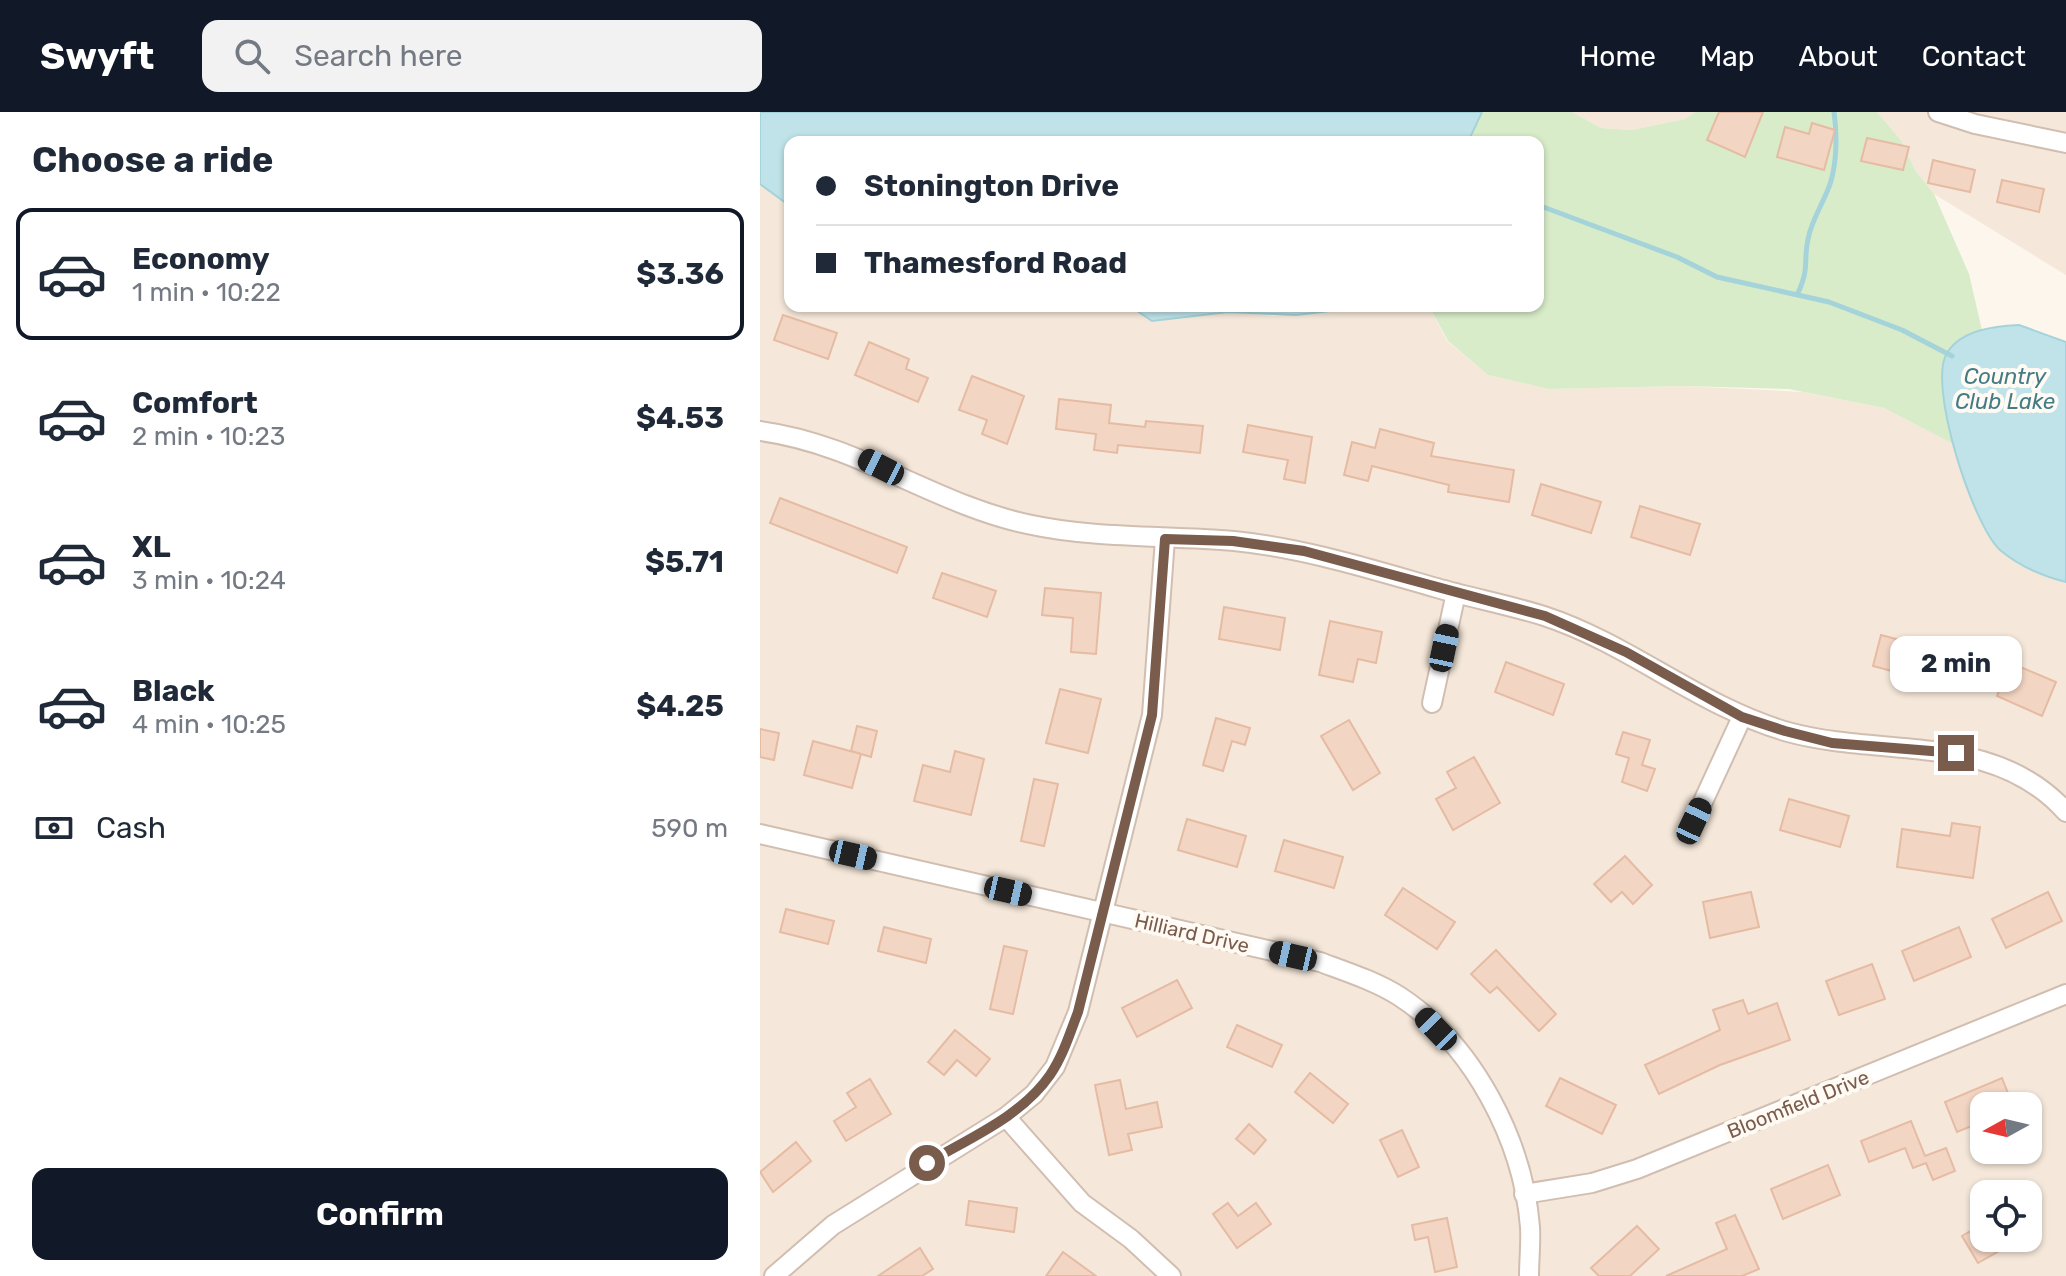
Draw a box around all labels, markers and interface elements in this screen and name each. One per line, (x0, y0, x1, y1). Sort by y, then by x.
search box (202, 20, 762, 92)
text: Swyft (40, 33, 154, 79)
icon: search (230, 34, 274, 78)
text: Search here (294, 38, 463, 74)
text: Home (1579, 40, 1656, 73)
text: Map (1700, 40, 1754, 73)
text: About (1798, 40, 1878, 73)
text: Contact (1922, 40, 2026, 73)
text: Choose a ride (32, 138, 273, 181)
text: Stonington Drive (864, 168, 1119, 204)
icon: car (36, 238, 108, 310)
text: Economy (132, 241, 270, 277)
text: Thamesford Road (864, 245, 1127, 281)
text: $3.36 (636, 256, 724, 292)
text: 1 min · 10:22 (132, 277, 281, 308)
water label: Country Club Lake (1955, 363, 2055, 415)
icon: car (36, 382, 108, 454)
text: Comfort (132, 385, 258, 421)
text: $4.53 (636, 400, 724, 436)
text: 2 min · 10:23 (132, 421, 285, 452)
car (854, 445, 908, 489)
icon: car (36, 526, 108, 598)
text: XL (132, 529, 171, 565)
text: $5.71 (645, 544, 724, 580)
text: 3 min · 10:24 (132, 565, 286, 596)
car (1427, 622, 1461, 674)
callout: 2 min (1890, 637, 2022, 693)
text: 2 min (1921, 648, 1991, 679)
icon: car (36, 670, 108, 742)
text: Black (132, 673, 215, 709)
text: $4.25 (636, 688, 724, 724)
text: 4 min · 10:25 (132, 709, 286, 740)
route end (1938, 735, 1974, 771)
car (1673, 794, 1715, 848)
icon: cash (32, 806, 76, 850)
text: Cash (96, 810, 166, 846)
text: 590 m (651, 813, 728, 844)
car (827, 838, 879, 872)
car (982, 874, 1034, 908)
street label: Hilliard Drive (1132, 908, 1252, 958)
car (1267, 939, 1319, 973)
car (1411, 1003, 1461, 1055)
street label: Bloomfield Drive (1724, 1065, 1872, 1143)
north arrow (1970, 1092, 2042, 1164)
map controls (1970, 1092, 2042, 1252)
route start (909, 1145, 945, 1181)
button: Confirm (32, 1168, 728, 1260)
button: locate (1970, 1180, 2042, 1252)

